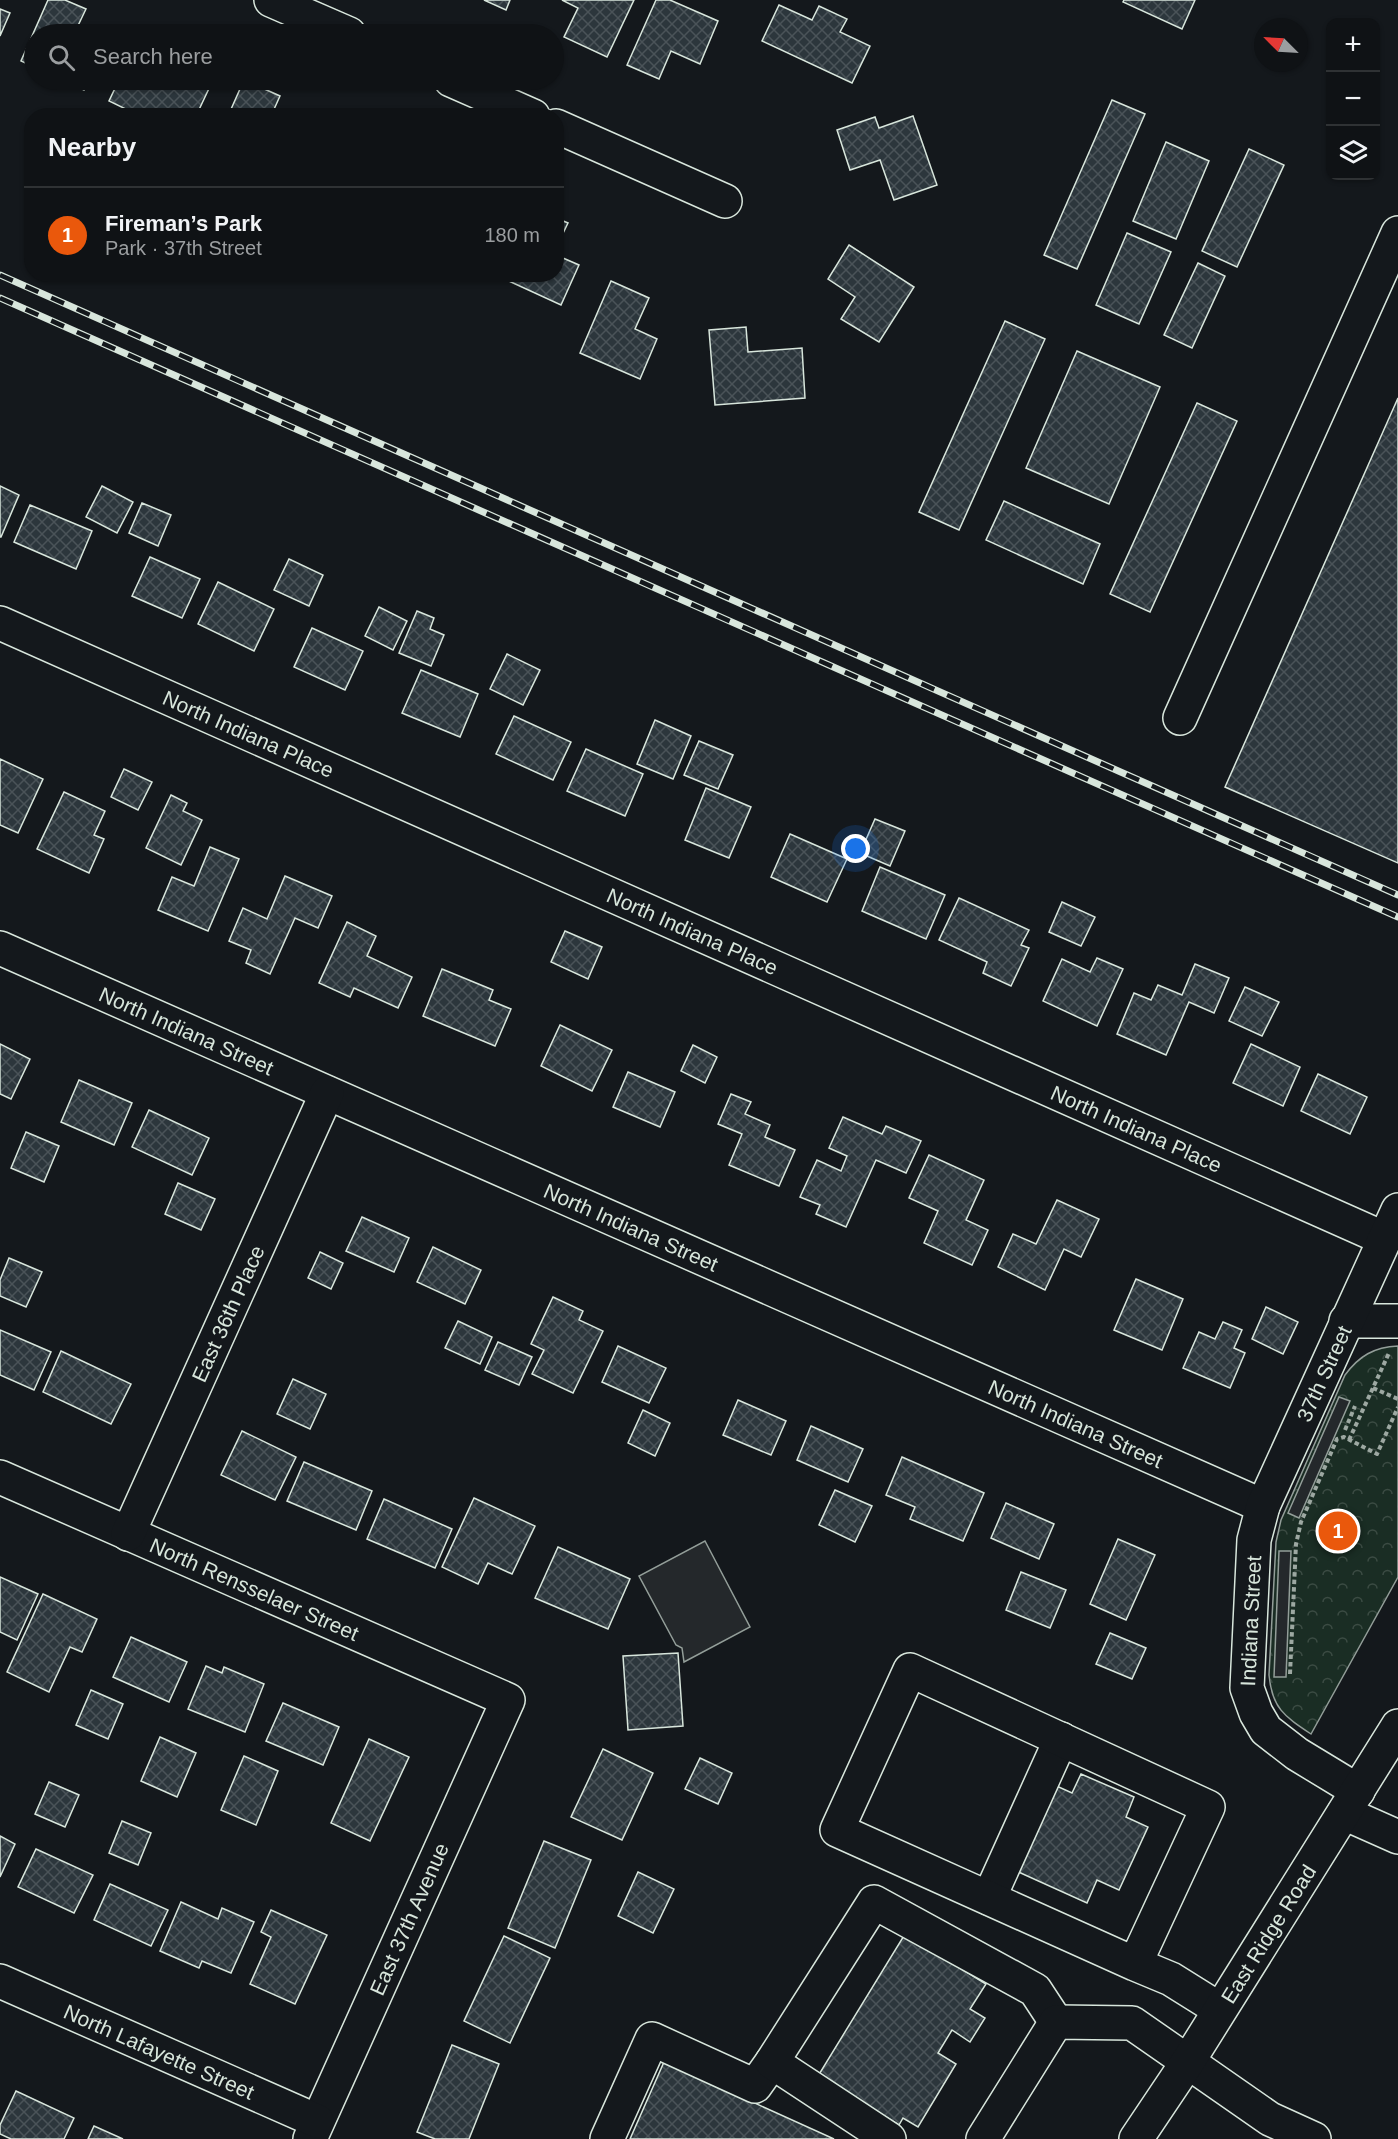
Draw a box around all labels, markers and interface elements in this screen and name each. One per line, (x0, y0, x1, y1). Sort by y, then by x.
north arrow (1254, 18, 1308, 72)
map controls (1326, 18, 1380, 180)
button: + (1326, 18, 1380, 72)
search box (24, 24, 564, 90)
icon: search (45, 41, 78, 74)
text: Search here (93, 44, 213, 69)
button: − (1326, 72, 1380, 126)
button: layers (1326, 126, 1380, 180)
text: Nearby (48, 132, 136, 162)
text: Fireman’s Park (105, 211, 262, 236)
text: 1 (62, 224, 73, 246)
text: 180 m (484, 224, 540, 246)
text: Park · 37th Street (105, 237, 262, 259)
street label: North Indiana Place (160, 686, 338, 782)
your location (841, 834, 870, 863)
street label: North Indiana Place (604, 883, 782, 979)
street label: North Indiana Street (96, 982, 277, 1079)
street label: North Indiana Place (1048, 1080, 1226, 1176)
street label: North Indiana Street (540, 1178, 722, 1275)
street label: East 36th Place (187, 1242, 268, 1385)
street label: 37th Street (1292, 1322, 1355, 1425)
street label: North Indiana Street (985, 1375, 1167, 1472)
pin: 1 (1318, 1508, 1358, 1553)
street label: North Rensselaer Street (147, 1533, 363, 1645)
street label: Indiana Street (1236, 1555, 1265, 1687)
street label: East 37th Avenue (365, 1839, 453, 1999)
street label: East Ridge Road (1216, 1860, 1320, 2007)
street label: North Lafayette Street (60, 1999, 258, 2103)

